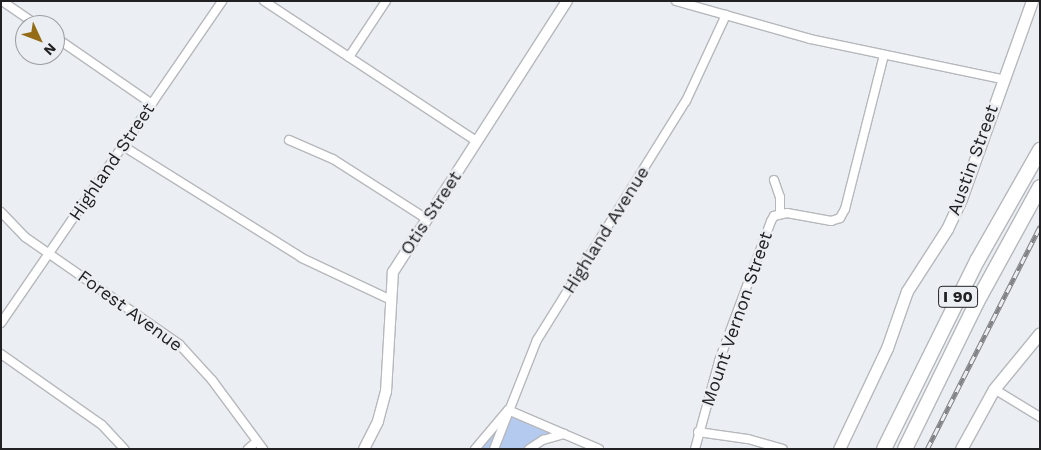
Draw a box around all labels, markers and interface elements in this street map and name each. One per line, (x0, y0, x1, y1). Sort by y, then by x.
north arrow (15, 15, 65, 65)
text: N (41, 40, 60, 59)
street label: Highland Street (65, 99, 159, 225)
street label: Austin Street (943, 102, 1003, 218)
street label: Highland Avenue (558, 162, 654, 298)
street label: Otis Street (396, 167, 466, 259)
street label: Mount Vernon Street (697, 229, 777, 409)
street label: Forest Avenue (73, 266, 187, 356)
road number: I 90 (938, 284, 978, 310)

